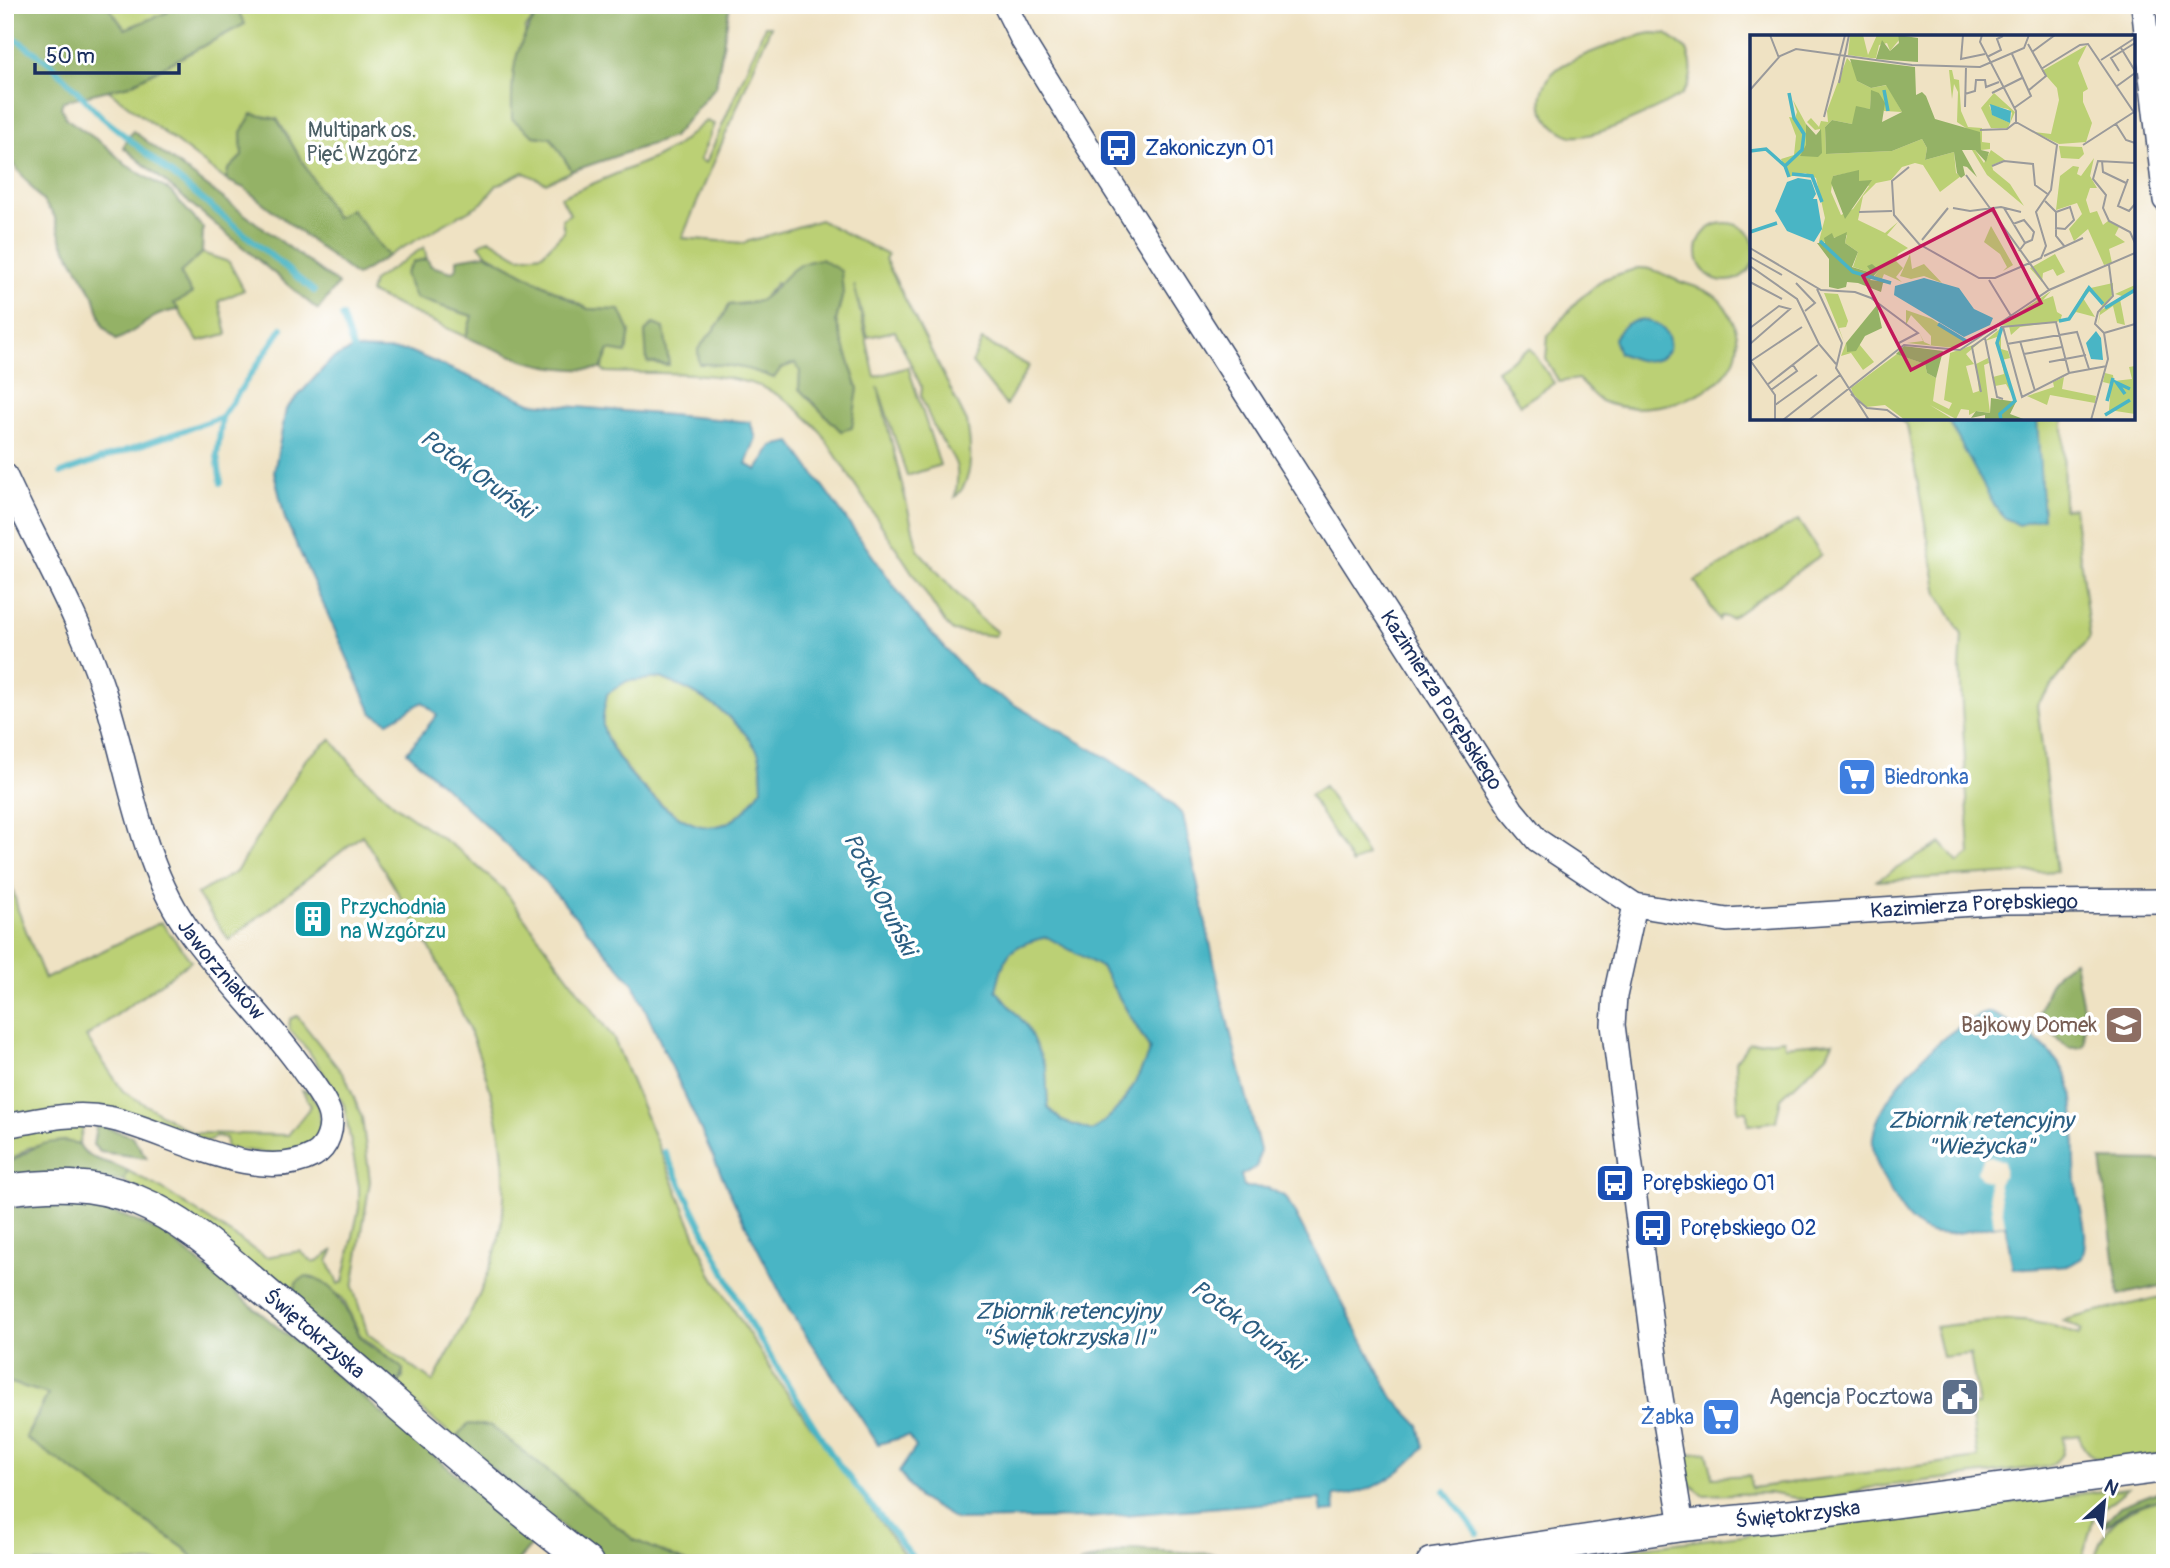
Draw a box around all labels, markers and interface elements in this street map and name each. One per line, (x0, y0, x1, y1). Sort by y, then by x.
scale bar (35, 32, 178, 76)
inset map (1750, 35, 2135, 420)
text: 50 m (46, 43, 95, 70)
park label: Multipark os. Pięć Wzgórz (306, 117, 418, 168)
bus stop icon: Zakoniczyn 01 (1097, 127, 1139, 169)
place label: Zakoniczyn 01 (1145, 135, 1274, 162)
water label: Potok Oruński (415, 423, 542, 527)
street label: Kazimierza Porębskiego (1374, 605, 1509, 795)
supermarket icon: Biedronka (1836, 756, 1878, 798)
place label: Biedronka (1884, 764, 1969, 791)
water label: Potok Oruński (837, 828, 925, 963)
street label: Kazimierza Porębskiego (1869, 888, 2078, 924)
place label: Przychodnia na Wzgórzu (340, 894, 446, 945)
building icon: Przychodnia na Wzgórzu (292, 898, 334, 940)
street label: Jaworzniaków (171, 914, 271, 1026)
school or university icon: Bajkowy Domek (2103, 1004, 2145, 1046)
place label: Bajkowy Domek (1961, 1012, 2097, 1039)
water label: Zbiornik retencyjny "Wieżycka" (1889, 1106, 2077, 1161)
bus stop icon: Porębskiego 01 (1594, 1162, 1636, 1204)
place label: Porębskiego 01 (1642, 1170, 1775, 1197)
bus stop icon: Porębskiego 02 (1632, 1207, 1674, 1249)
place label: Porębskiego 02 (1680, 1215, 1817, 1242)
water label: Potok Oruński (1185, 1273, 1312, 1379)
street label: Świętokrzyska (258, 1283, 371, 1385)
water label: Zbiornik retencyjny "Świętokrzyska II" (976, 1297, 1164, 1352)
public building icon: Agencja Pocztowa (1939, 1376, 1981, 1418)
place label: Agencja Pocztowa (1769, 1384, 1933, 1411)
supermarket icon: Żabka (1700, 1396, 1742, 1438)
place label: Żabka (1640, 1404, 1694, 1431)
north arrow (2068, 1466, 2138, 1536)
text: N (2100, 1474, 2123, 1501)
street label: Świętokrzyska (1734, 1494, 1862, 1534)

